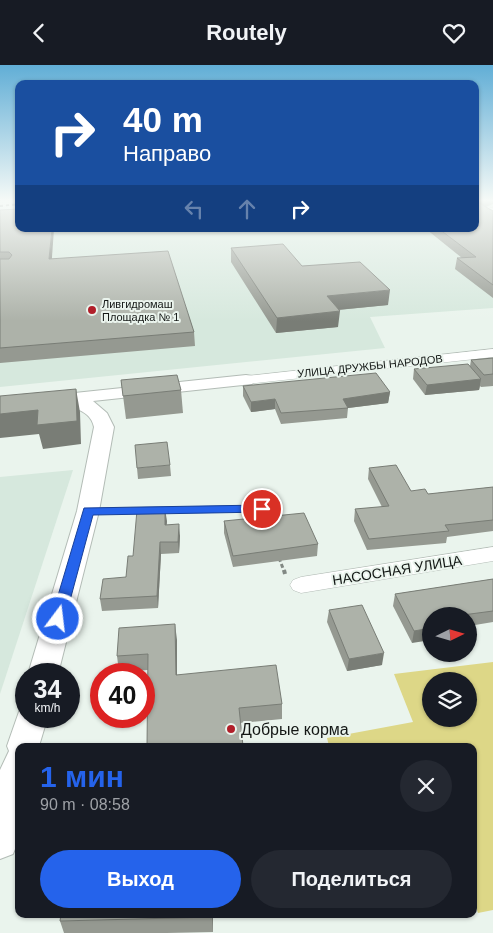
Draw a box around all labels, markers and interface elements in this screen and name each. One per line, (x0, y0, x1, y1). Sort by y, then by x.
icon: back (25, 19, 53, 47)
icon: heart (440, 19, 468, 47)
text: Routely (206, 20, 287, 45)
icon: right (40, 100, 105, 165)
text: 40 m (123, 100, 203, 139)
text: Направо (123, 141, 211, 166)
icon: left (180, 195, 208, 223)
icon: ahead (233, 195, 261, 223)
icon: right (286, 195, 314, 223)
place label: Ливгидромаш Площадка № 1 (102, 298, 179, 323)
marker: Ливгидромаш Площадка № 1 (86, 304, 98, 316)
street label: УЛИЦА ДРУЖБЫ НАРОДОВ (297, 352, 443, 380)
pin (241, 488, 283, 530)
icon: arrive (248, 495, 276, 523)
street label: НАСОСНАЯ УЛИЦА (331, 552, 463, 588)
position arrow (31, 592, 83, 644)
north arrow (422, 607, 478, 663)
map controls (422, 607, 477, 727)
speed limit sign: 40 (90, 663, 155, 728)
button: layers (422, 672, 477, 727)
text: 34 (34, 675, 61, 703)
text: km/h (34, 701, 61, 715)
place label: Добрые корма (241, 721, 349, 738)
marker: Добрые корма (225, 723, 237, 735)
text: 1 мин (40, 760, 124, 793)
button: close (400, 760, 452, 812)
text: 90 m · 08:58 (40, 796, 130, 813)
button: Выход (40, 850, 241, 908)
button: Поделиться (251, 850, 452, 908)

